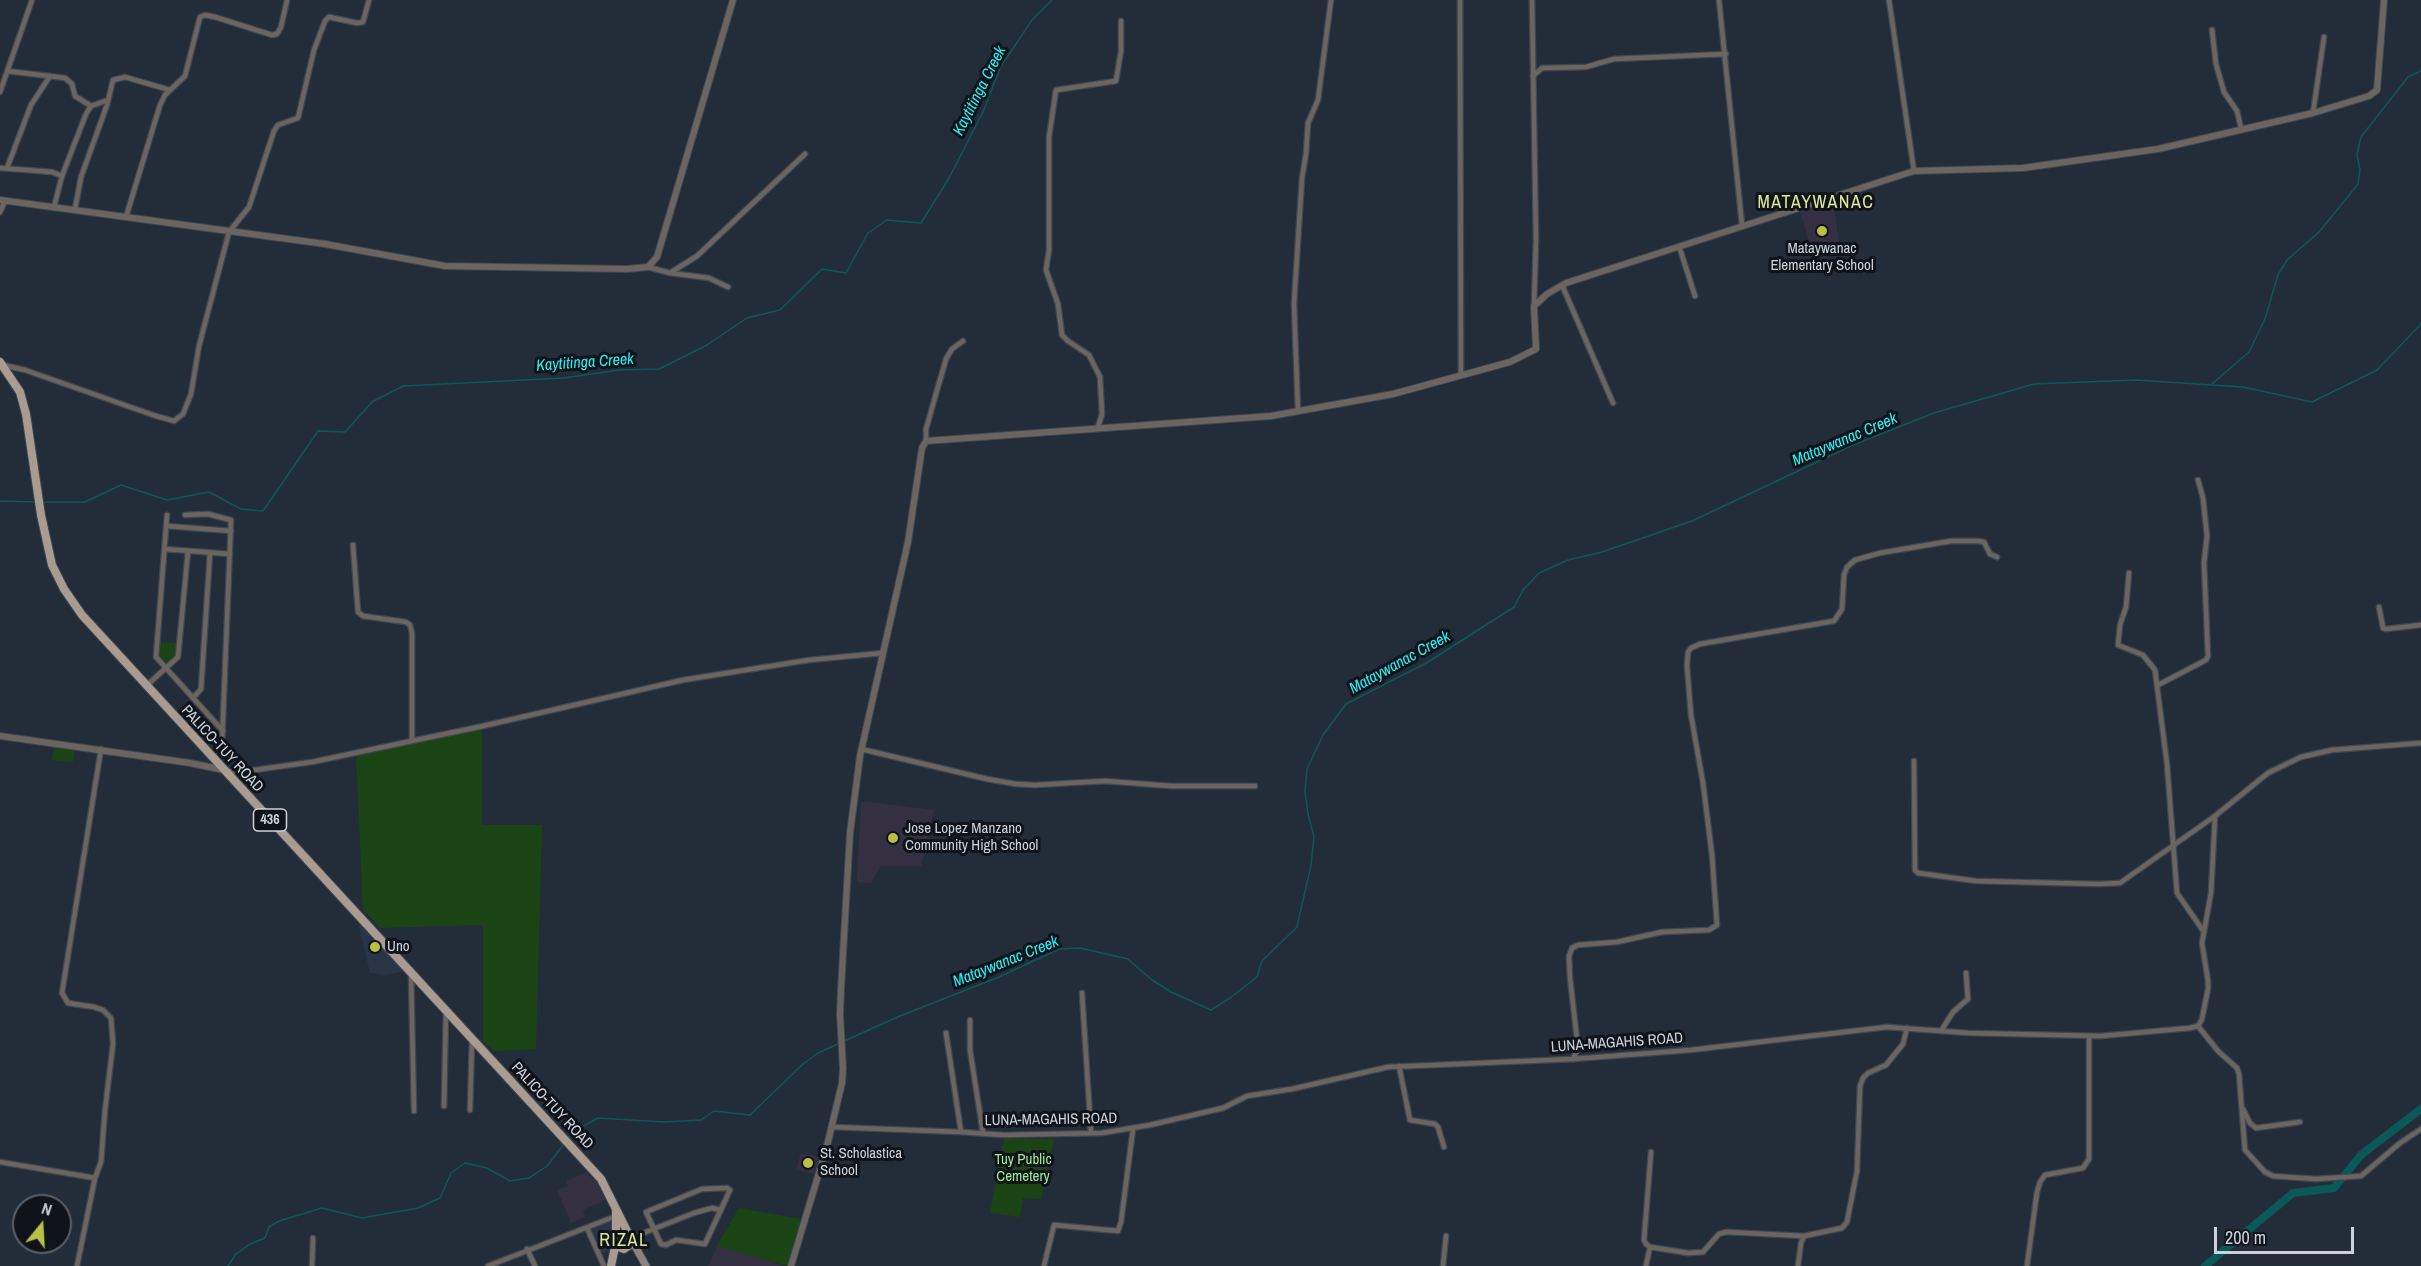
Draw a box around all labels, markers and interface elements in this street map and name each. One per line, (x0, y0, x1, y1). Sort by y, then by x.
water label: Kaytitinga Creek (949, 43, 1011, 139)
district label: MATAYWANAC (1757, 192, 1875, 214)
marker: Mataywanac Elementary School (1815, 224, 1829, 238)
place label: Mataywanac Elementary School (1770, 240, 1874, 275)
water label: Kaytitinga Creek (536, 350, 634, 376)
water label: Mataywanac Creek (1790, 409, 1900, 471)
water label: Mataywanac Creek (1346, 627, 1454, 699)
street label: PALICO-TUY ROAD (177, 702, 267, 796)
road number: 436 (254, 809, 286, 831)
place label: Jose Lopez Manzano Community High School (905, 820, 1038, 855)
marker: Jose Lopez Manzano Community High School (886, 831, 900, 845)
water label: Mataywanac Creek (950, 932, 1062, 992)
place label: Uno (387, 938, 410, 956)
marker: Uno (368, 940, 382, 954)
street label: LUNA-MAGAHIS ROAD (1550, 1029, 1684, 1057)
street label: PALICO-TUY ROAD (507, 1059, 597, 1153)
street label: LUNA-MAGAHIS ROAD (985, 1110, 1117, 1130)
place label: St. Scholastica School (820, 1145, 902, 1180)
park label: Tuy Public Cemetery (994, 1151, 1052, 1186)
marker: St. Scholastica School (801, 1156, 815, 1170)
north arrow (12, 1194, 72, 1254)
text: N (39, 1197, 55, 1221)
scale bar (2217, 1215, 2356, 1253)
text: 200 m (2225, 1225, 2266, 1250)
district label: RIZAL (599, 1230, 649, 1252)

